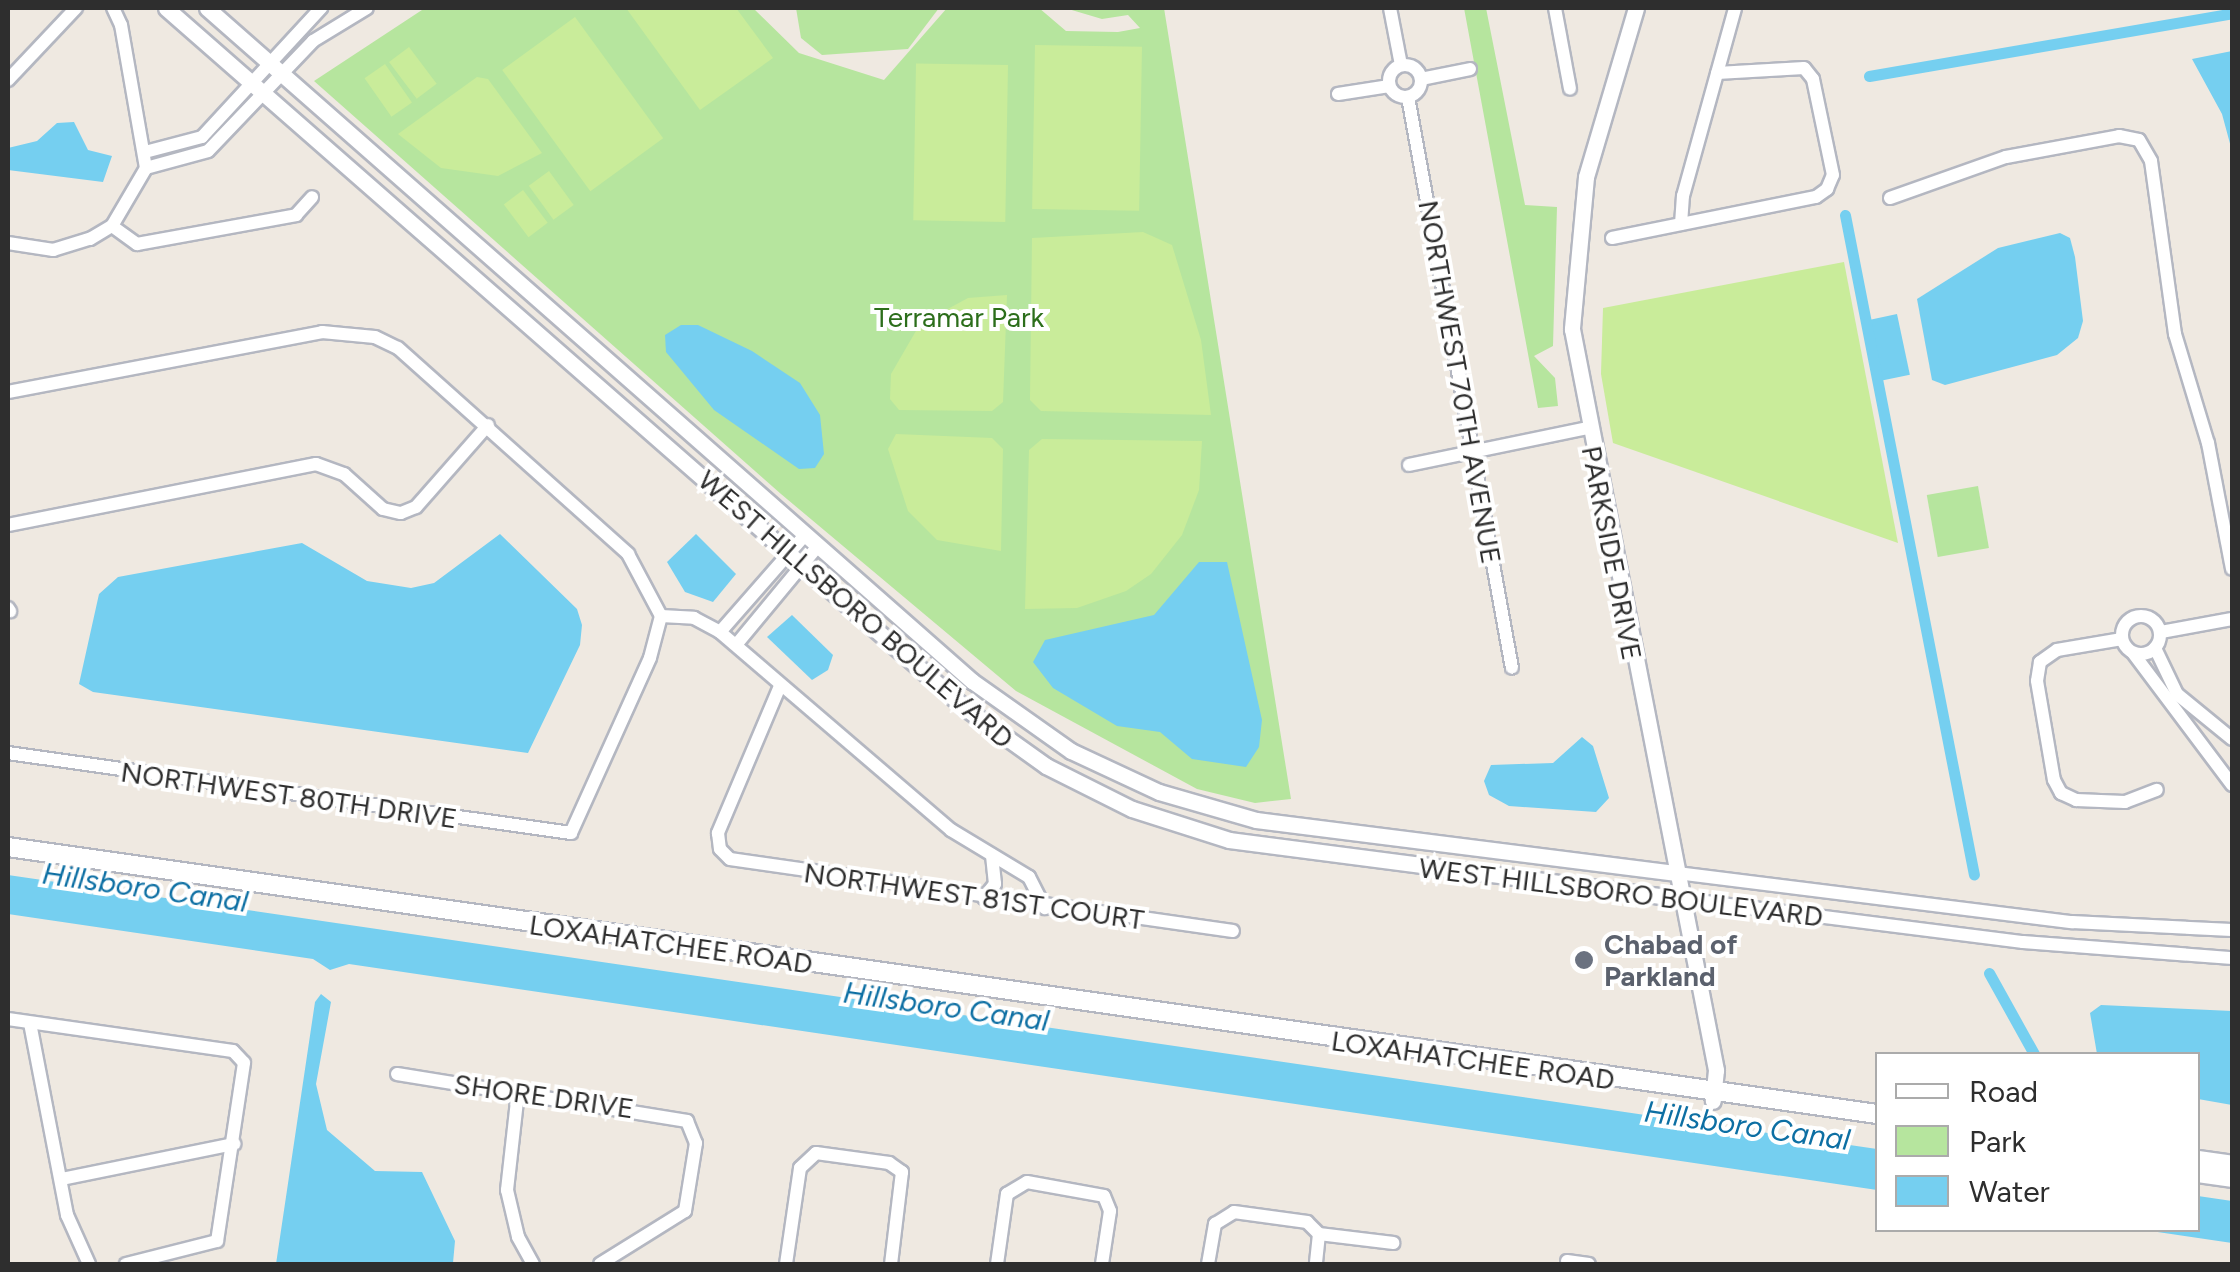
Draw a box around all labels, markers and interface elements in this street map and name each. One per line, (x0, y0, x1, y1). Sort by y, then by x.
street label: NORTHWEST 70TH AVENUE (1411, 198, 1509, 566)
park label: Terramar Park (874, 300, 1044, 334)
street label: PARKSIDE DRIVE (1575, 443, 1649, 663)
street label: WEST HILLSBORO BOULEVARD (692, 463, 1020, 755)
street label: NORTHWEST 80TH DRIVE (119, 755, 459, 835)
street label: WEST HILLSBORO BOULEVARD (1417, 851, 1825, 933)
street label: NORTHWEST 81ST COURT (802, 855, 1146, 937)
water label: Hillsboro Canal (40, 856, 250, 920)
street label: LOXAHATCHEE ROAD (527, 907, 815, 981)
place label: Chabad of Parkland (1604, 927, 1737, 993)
marker: Chabad of Parkland (1573, 949, 1595, 971)
water label: Hillsboro Canal (841, 975, 1051, 1039)
street label: LOXAHATCHEE ROAD (1329, 1023, 1617, 1097)
legend (1875, 1052, 2200, 1232)
street label: SHORE DRIVE (452, 1067, 636, 1125)
text: Road (1969, 1073, 2038, 1110)
water label: Hillsboro Canal (1642, 1094, 1852, 1158)
text: Park (1969, 1123, 2026, 1160)
text: Water (1969, 1173, 2050, 1210)

